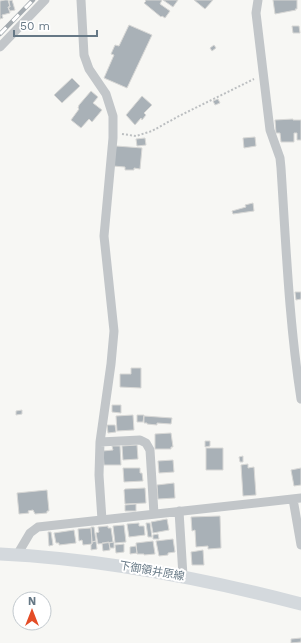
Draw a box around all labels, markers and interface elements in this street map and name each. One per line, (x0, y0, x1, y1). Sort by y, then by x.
scale bar (14, 12, 97, 38)
text: 50 m (20, 19, 50, 33)
street label: 下御領井原線 (118, 559, 186, 583)
north arrow (12, 591, 52, 631)
text: N (28, 595, 36, 608)

